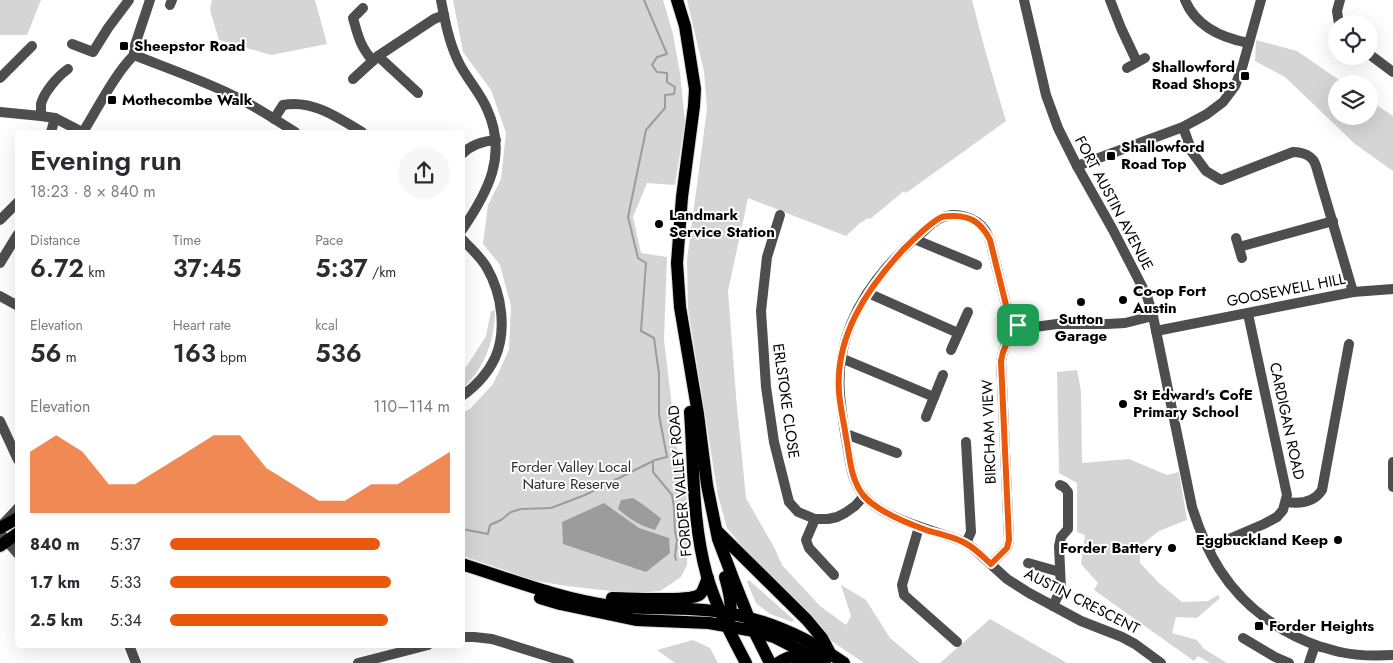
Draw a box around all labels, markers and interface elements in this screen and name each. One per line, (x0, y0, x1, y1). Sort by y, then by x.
map controls (1328, 15, 1378, 125)
button: locate (1328, 15, 1378, 65)
place label: Sheepstor Road (134, 35, 245, 57)
marker: Sheepstor Road (118, 40, 130, 52)
place label: Shallowford Road Shops (1151, 56, 1235, 95)
marker: Shallowford Road Shops (1239, 70, 1251, 82)
button: layers (1328, 75, 1378, 125)
place label: Mothecombe Walk (122, 89, 253, 111)
marker: Mothecombe Walk (106, 94, 118, 106)
street label: FORT AUSTIN AVENUE (1069, 132, 1159, 274)
place label: Shallowford Road Top (1121, 136, 1205, 175)
text: Evening run (30, 140, 182, 181)
button: share (398, 147, 450, 199)
marker: Shallowford Road Top (1105, 150, 1117, 162)
text: 18:23 · 8 × 840 m (30, 180, 156, 203)
place label: Landmark Service Station (669, 204, 775, 243)
marker: Landmark Service Station (653, 218, 665, 230)
text: Distance (30, 230, 80, 250)
text: Time (173, 230, 201, 250)
text: Pace (315, 230, 343, 250)
text: 6.72 (30, 250, 84, 286)
text: 37:45 (173, 250, 242, 286)
text: 5:37 (315, 250, 368, 286)
text: km (84, 262, 105, 282)
text: /km (368, 262, 396, 282)
street label: GOOSEWELL HILL (1225, 268, 1348, 312)
place label: Co-op Fort Austin (1132, 280, 1206, 319)
marker: Co-op Fort Austin (1117, 294, 1129, 306)
marker: Sutton Garage (1075, 296, 1087, 308)
pin (997, 304, 1039, 346)
place label: Sutton Garage (1055, 308, 1108, 347)
icon: arrive (1004, 311, 1032, 339)
text: Elevation (30, 315, 83, 335)
text: Heart rate (173, 315, 231, 335)
text: kcal (315, 315, 338, 335)
text: 56 (30, 335, 62, 371)
text: 163 (173, 335, 216, 371)
text: 536 (315, 335, 362, 371)
street label: ERLSTOKE CLOSE (767, 342, 805, 460)
text: m (62, 347, 77, 367)
text: bpm (216, 347, 247, 367)
street label: CARDIGAN ROAD (1264, 360, 1310, 482)
street label: BIRCHAM VIEW (976, 379, 1002, 485)
place label: St Edward's CofE Primary School (1133, 384, 1253, 423)
text: Elevation (30, 395, 90, 418)
text: 110–114 m (373, 395, 450, 418)
marker: St Edward's CofE Primary School (1117, 398, 1129, 410)
street label: FORDER VALLEY ROAD (662, 404, 698, 558)
park label: Forder Valley Local Nature Reserve (511, 456, 631, 495)
place label: Eggbuckland Keep (1196, 529, 1328, 551)
text: 840 m (30, 533, 80, 556)
text: 5:37 (110, 533, 141, 556)
marker: Eggbuckland Keep (1332, 534, 1344, 546)
place label: Forder Battery (1060, 537, 1162, 559)
marker: Forder Battery (1166, 542, 1178, 554)
street label: AUSTIN CRESCENT (1021, 562, 1143, 640)
text: 1.7 km (30, 571, 80, 594)
text: 5:33 (110, 571, 141, 594)
text: 2.5 km (30, 609, 83, 632)
text: 5:34 (110, 609, 142, 632)
place label: Forder Heights (1269, 615, 1374, 637)
marker: Forder Heights (1253, 620, 1265, 632)

